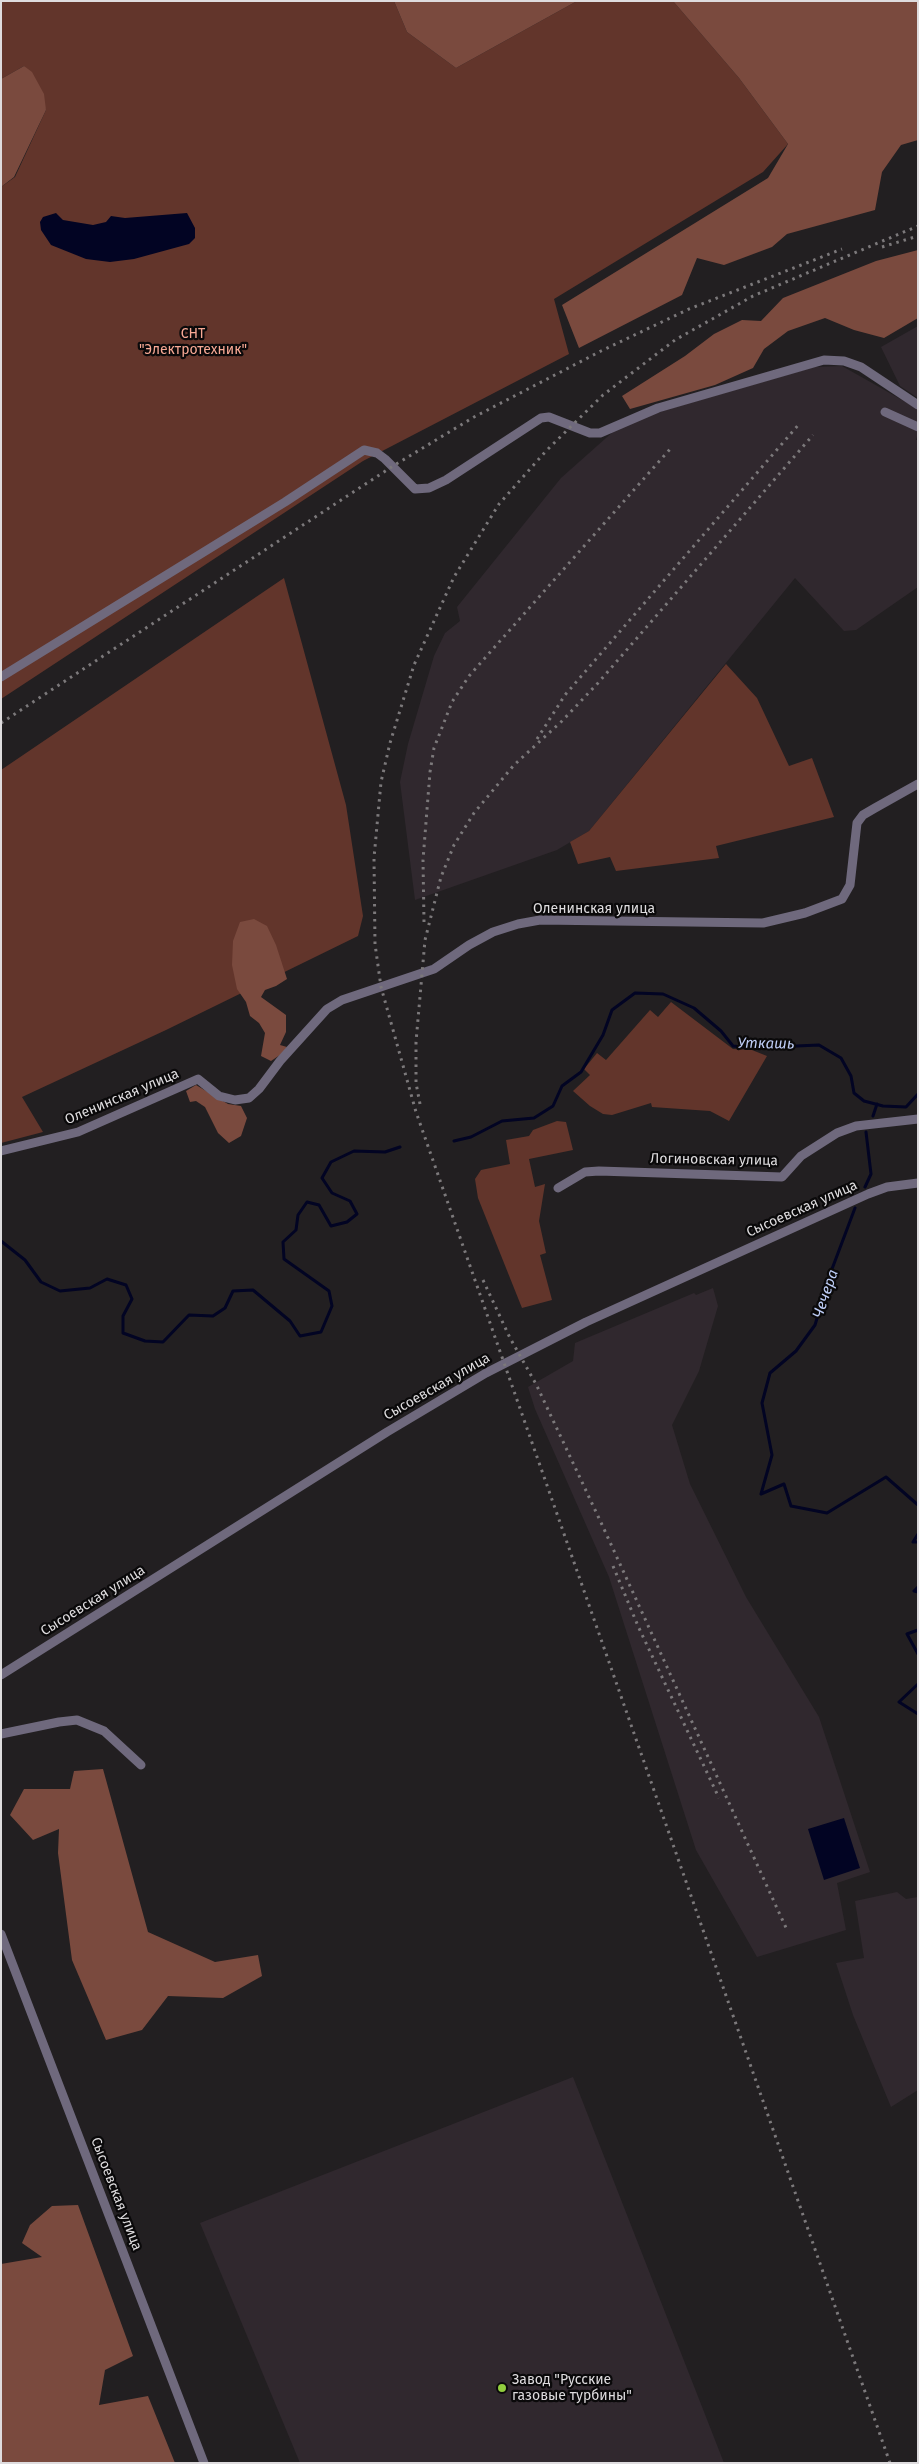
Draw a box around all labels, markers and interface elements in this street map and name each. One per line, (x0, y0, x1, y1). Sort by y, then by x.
park label: СНТ "Электротехник" (139, 326, 247, 358)
street label: Оленинская улица (533, 901, 655, 917)
water label: Уткашь (737, 1035, 795, 1053)
street label: Оленинская улица (63, 1065, 181, 1129)
street label: Логиновская улица (650, 1150, 778, 1170)
street label: Сысоевская улица (744, 1177, 860, 1241)
water label: Чечера (809, 1267, 843, 1321)
street label: Сысоевская улица (381, 1350, 493, 1424)
street label: Сысоевская улица (38, 1562, 148, 1640)
street label: Сысоевская улица (87, 2135, 145, 2253)
place label: Завод "Русские газовые турбины" (512, 2372, 632, 2404)
marker: Завод "Русские газовые турбины" (496, 2382, 508, 2394)

